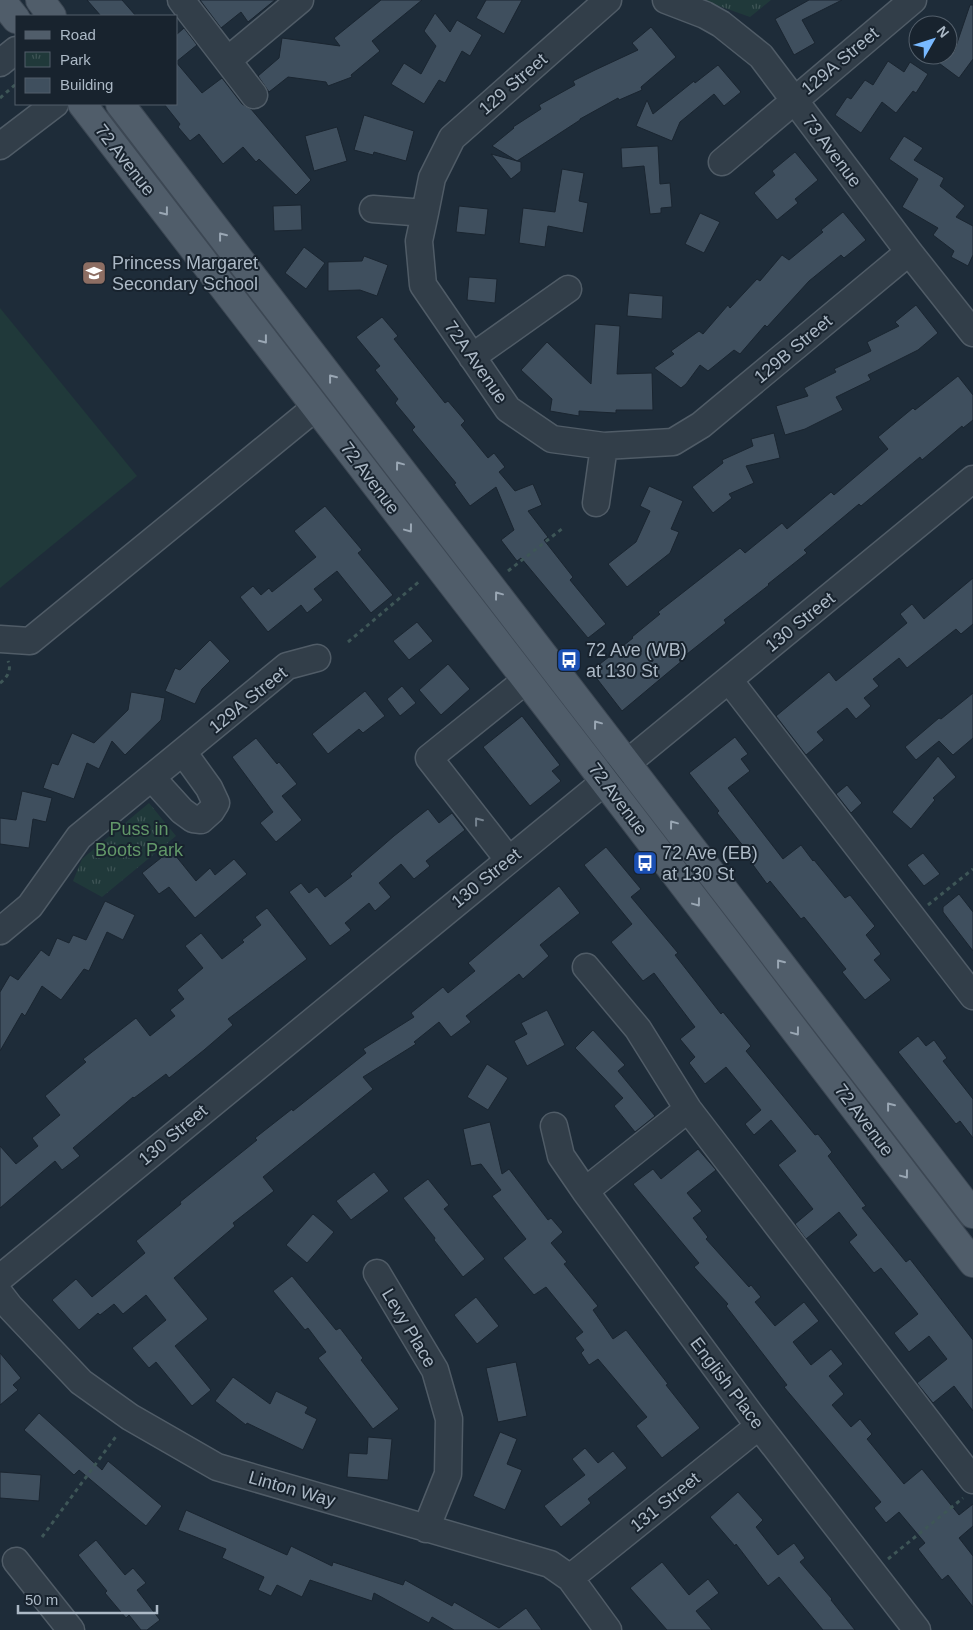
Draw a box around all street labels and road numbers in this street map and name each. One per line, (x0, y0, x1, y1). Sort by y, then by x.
street label: 129A Street (798, 23, 882, 99)
street label: 129 Street (475, 49, 551, 119)
street label: 73 Avenue (799, 111, 865, 191)
street label: 72 Avenue (91, 120, 159, 200)
street label: 129B Street (750, 311, 836, 387)
street label: 72A Avenue (440, 317, 512, 407)
street label: 72 Avenue (337, 438, 403, 518)
street label: 130 Street (761, 588, 839, 656)
street label: 129A Street (205, 663, 291, 737)
street label: 72 Avenue (585, 759, 651, 839)
street label: 130 Street (447, 844, 525, 912)
street label: 72 Avenue (831, 1080, 897, 1160)
street label: 130 Street (135, 1101, 211, 1169)
street label: Levy Place (378, 1285, 440, 1371)
street label: English Place (686, 1333, 768, 1433)
street label: Linton Way (246, 1467, 338, 1511)
street label: 131 Street (626, 1468, 704, 1536)

